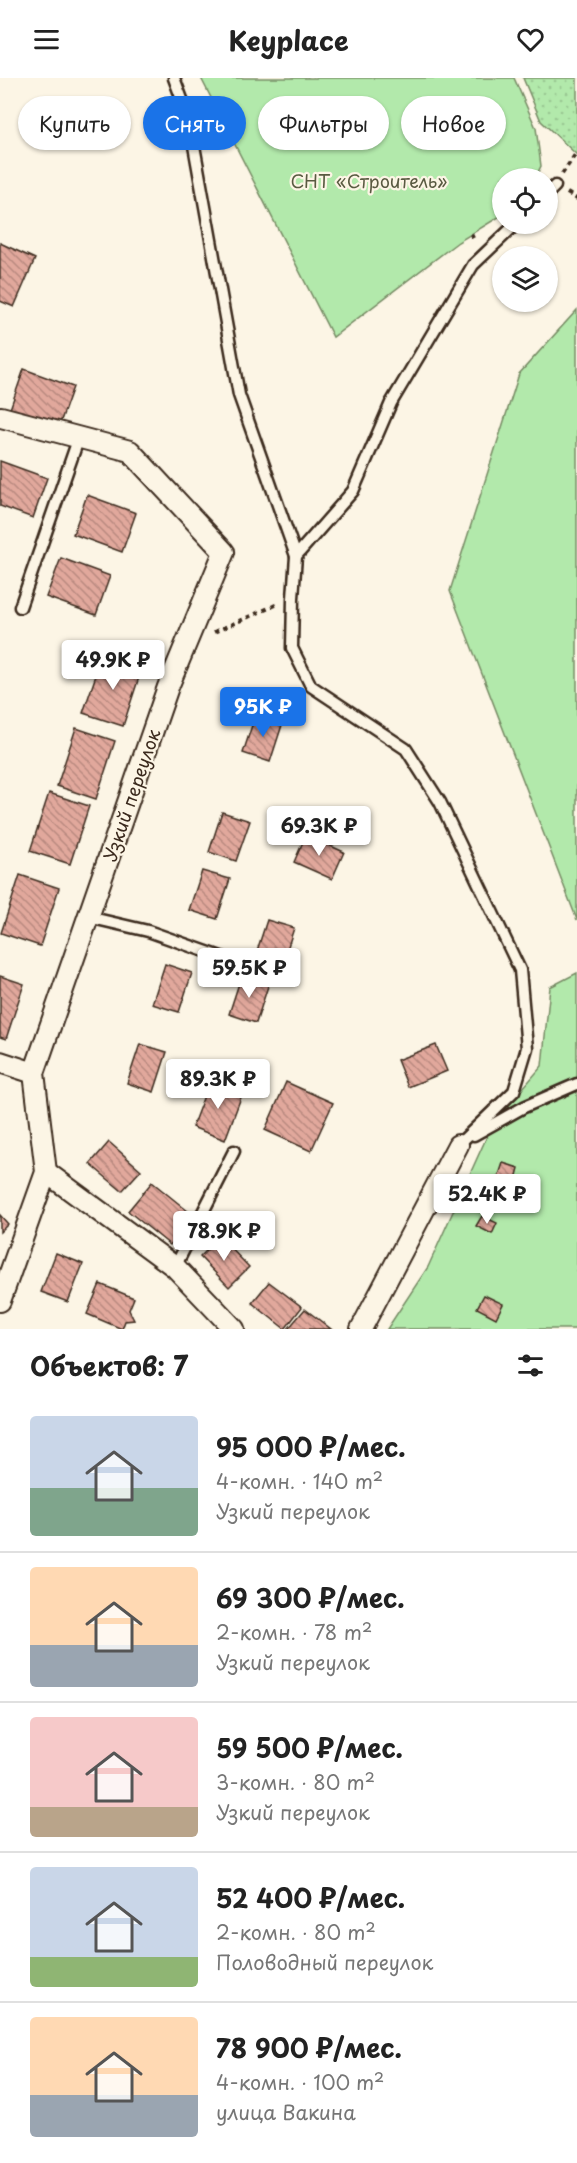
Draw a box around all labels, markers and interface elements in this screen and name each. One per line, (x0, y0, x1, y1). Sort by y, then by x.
text: Keyplace (228, 19, 349, 60)
icon: menu (30, 23, 63, 56)
icon: heart (514, 23, 547, 56)
chip: Купить (18, 96, 131, 150)
chip: Снять (143, 96, 246, 150)
chip: Фильтры (258, 96, 389, 150)
chip: Новое (401, 96, 506, 150)
park label: СНТ «Строитель» (291, 167, 447, 194)
map controls (492, 168, 558, 312)
button: locate (492, 168, 558, 234)
button: layers (492, 246, 558, 312)
pin: 49.9K ₽ (58, 640, 168, 691)
text: 49.9K ₽ (76, 644, 150, 674)
pin: 95K ₽ (221, 687, 305, 738)
text: 95K ₽ (234, 691, 292, 721)
street label: Узкий переулок (96, 725, 166, 865)
pin: 69.3K ₽ (264, 806, 374, 857)
text: 69.3K ₽ (281, 810, 357, 840)
pin: 59.5K ₽ (194, 948, 304, 999)
text: 59.5K ₽ (211, 952, 287, 982)
pin: 89.3K ₽ (163, 1059, 273, 1110)
text: 89.3K ₽ (180, 1063, 256, 1093)
pin: 52.4K ₽ (432, 1174, 542, 1225)
text: 52.4K ₽ (448, 1178, 526, 1208)
pin: 78.9K ₽ (169, 1211, 279, 1262)
text: 78.9K ₽ (187, 1215, 261, 1245)
text: Объектов: 7 (30, 1346, 188, 1385)
icon: filters (514, 1349, 547, 1382)
text: 95 000 ₽/мес. (216, 1427, 406, 1466)
icon: home (78, 1440, 150, 1512)
text: 4-комн. · 140 m² (216, 1466, 383, 1496)
text: Узкий переулок (216, 1496, 370, 1526)
text: 69 300 ₽/мес. (216, 1578, 405, 1617)
icon: home (78, 1591, 150, 1663)
text: 2-комн. · 78 m² (216, 1617, 372, 1647)
text: Узкий переулок (216, 1647, 370, 1677)
text: 59 500 ₽/мес. (216, 1728, 403, 1767)
icon: home (78, 1741, 150, 1813)
text: 3-комн. · 80 m² (216, 1767, 375, 1797)
text: Узкий переулок (216, 1797, 370, 1827)
text: 52 400 ₽/мес. (216, 1878, 405, 1917)
icon: home (78, 1891, 150, 1963)
text: 2-комн. · 80 m² (216, 1917, 376, 1947)
text: Половодный переулок (216, 1947, 433, 1977)
text: 78 900 ₽/мес. (216, 2028, 402, 2067)
icon: home (78, 2041, 150, 2113)
text: 4-комн. · 100 m² (216, 2067, 384, 2097)
text: улица Вакина (216, 2097, 356, 2127)

